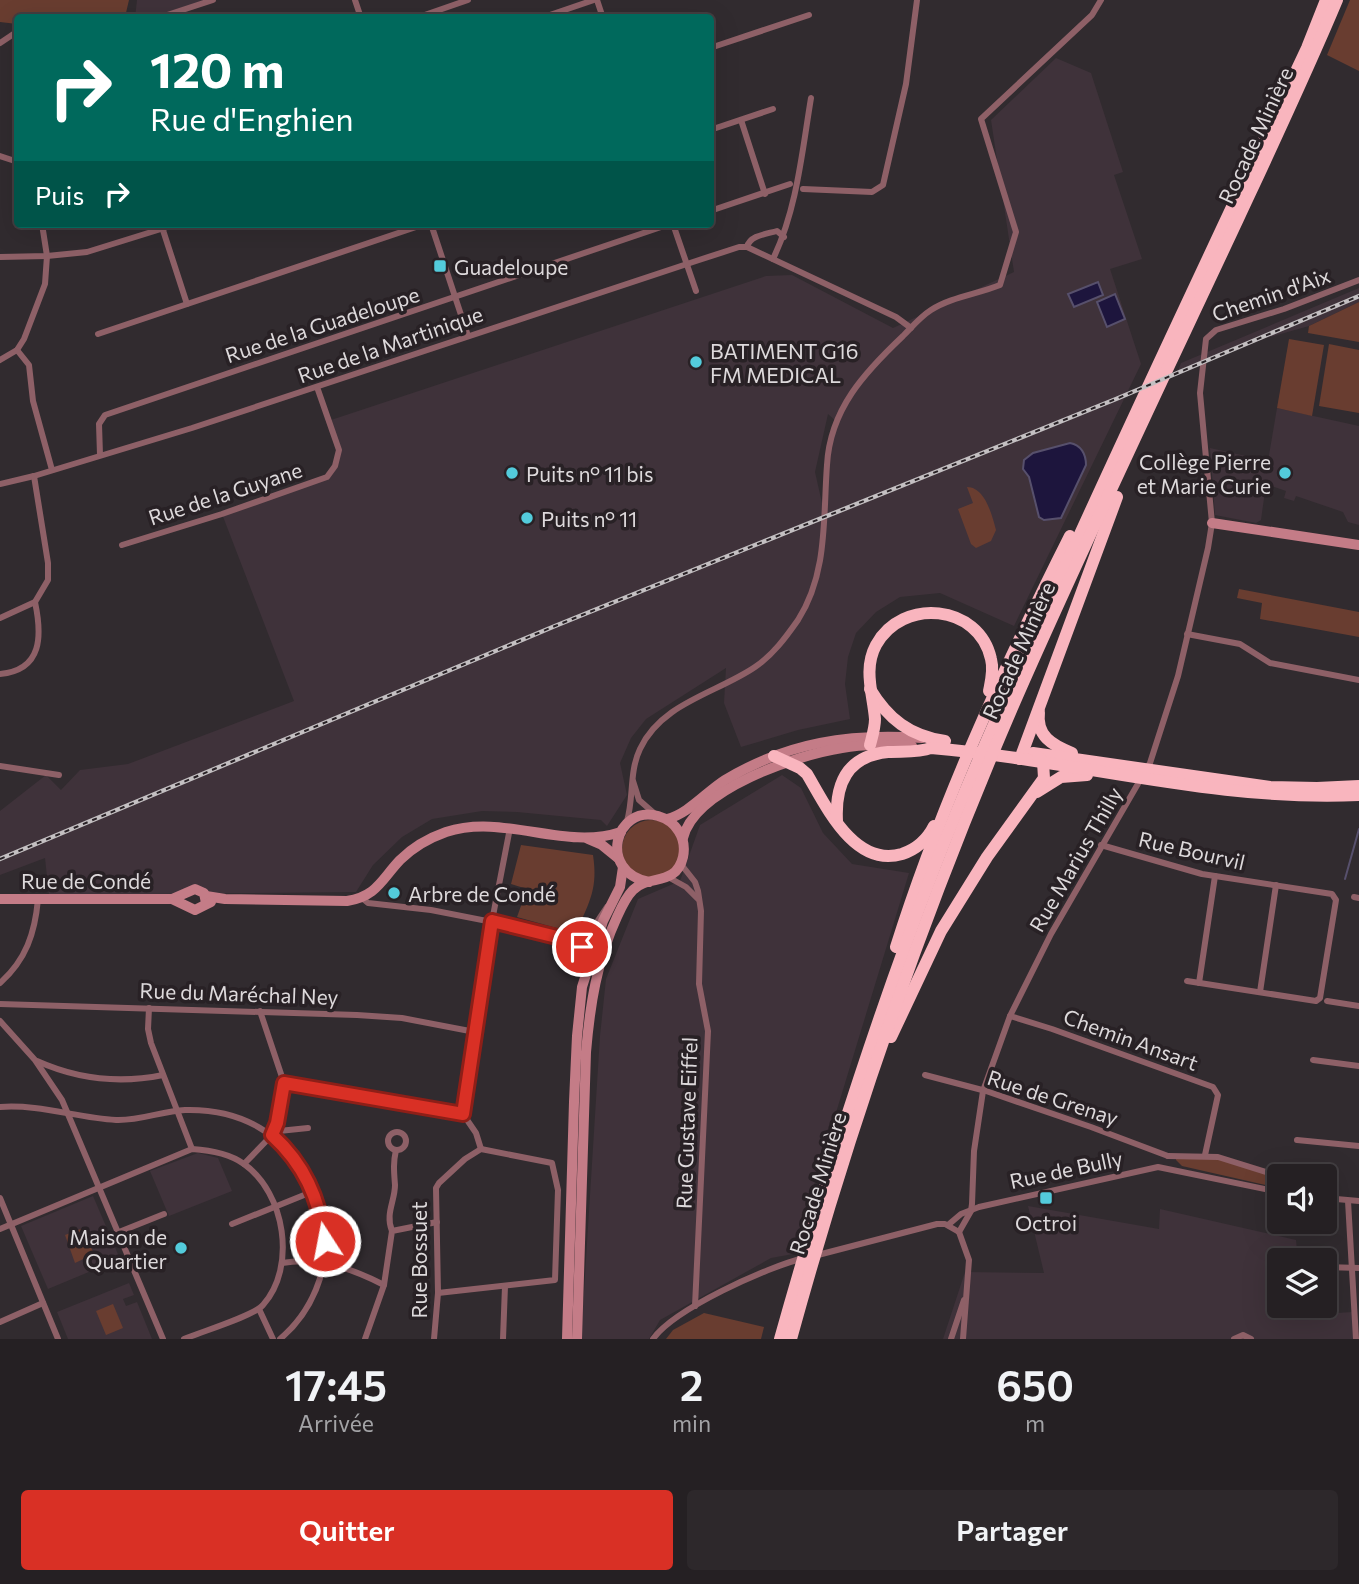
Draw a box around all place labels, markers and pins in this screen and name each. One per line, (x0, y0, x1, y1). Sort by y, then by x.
place label: Guadeloupe (454, 254, 568, 279)
marker: Guadeloupe (432, 258, 448, 274)
place label: BATIMENT G16 FM MEDICAL (710, 338, 859, 387)
marker: BATIMENT G16 FM MEDICAL (688, 354, 704, 370)
place label: Collège Pierre et Marie Curie (1137, 449, 1271, 498)
place label: Puits n° 11 bis (526, 461, 654, 486)
marker: Puits n° 11 bis (504, 465, 520, 481)
marker: Collège Pierre et Marie Curie (1277, 465, 1293, 481)
place label: Puits n° 11 (541, 506, 637, 531)
marker: Puits n° 11 (519, 510, 535, 526)
place label: Arbre de Condé (408, 881, 556, 906)
marker: Arbre de Condé (386, 885, 402, 901)
pin (552, 917, 612, 977)
marker: Octroi (1038, 1190, 1054, 1206)
place label: Octroi (1015, 1210, 1077, 1235)
place label: Maison de Quartier (69, 1224, 167, 1273)
marker: Maison de Quartier (173, 1240, 189, 1256)

